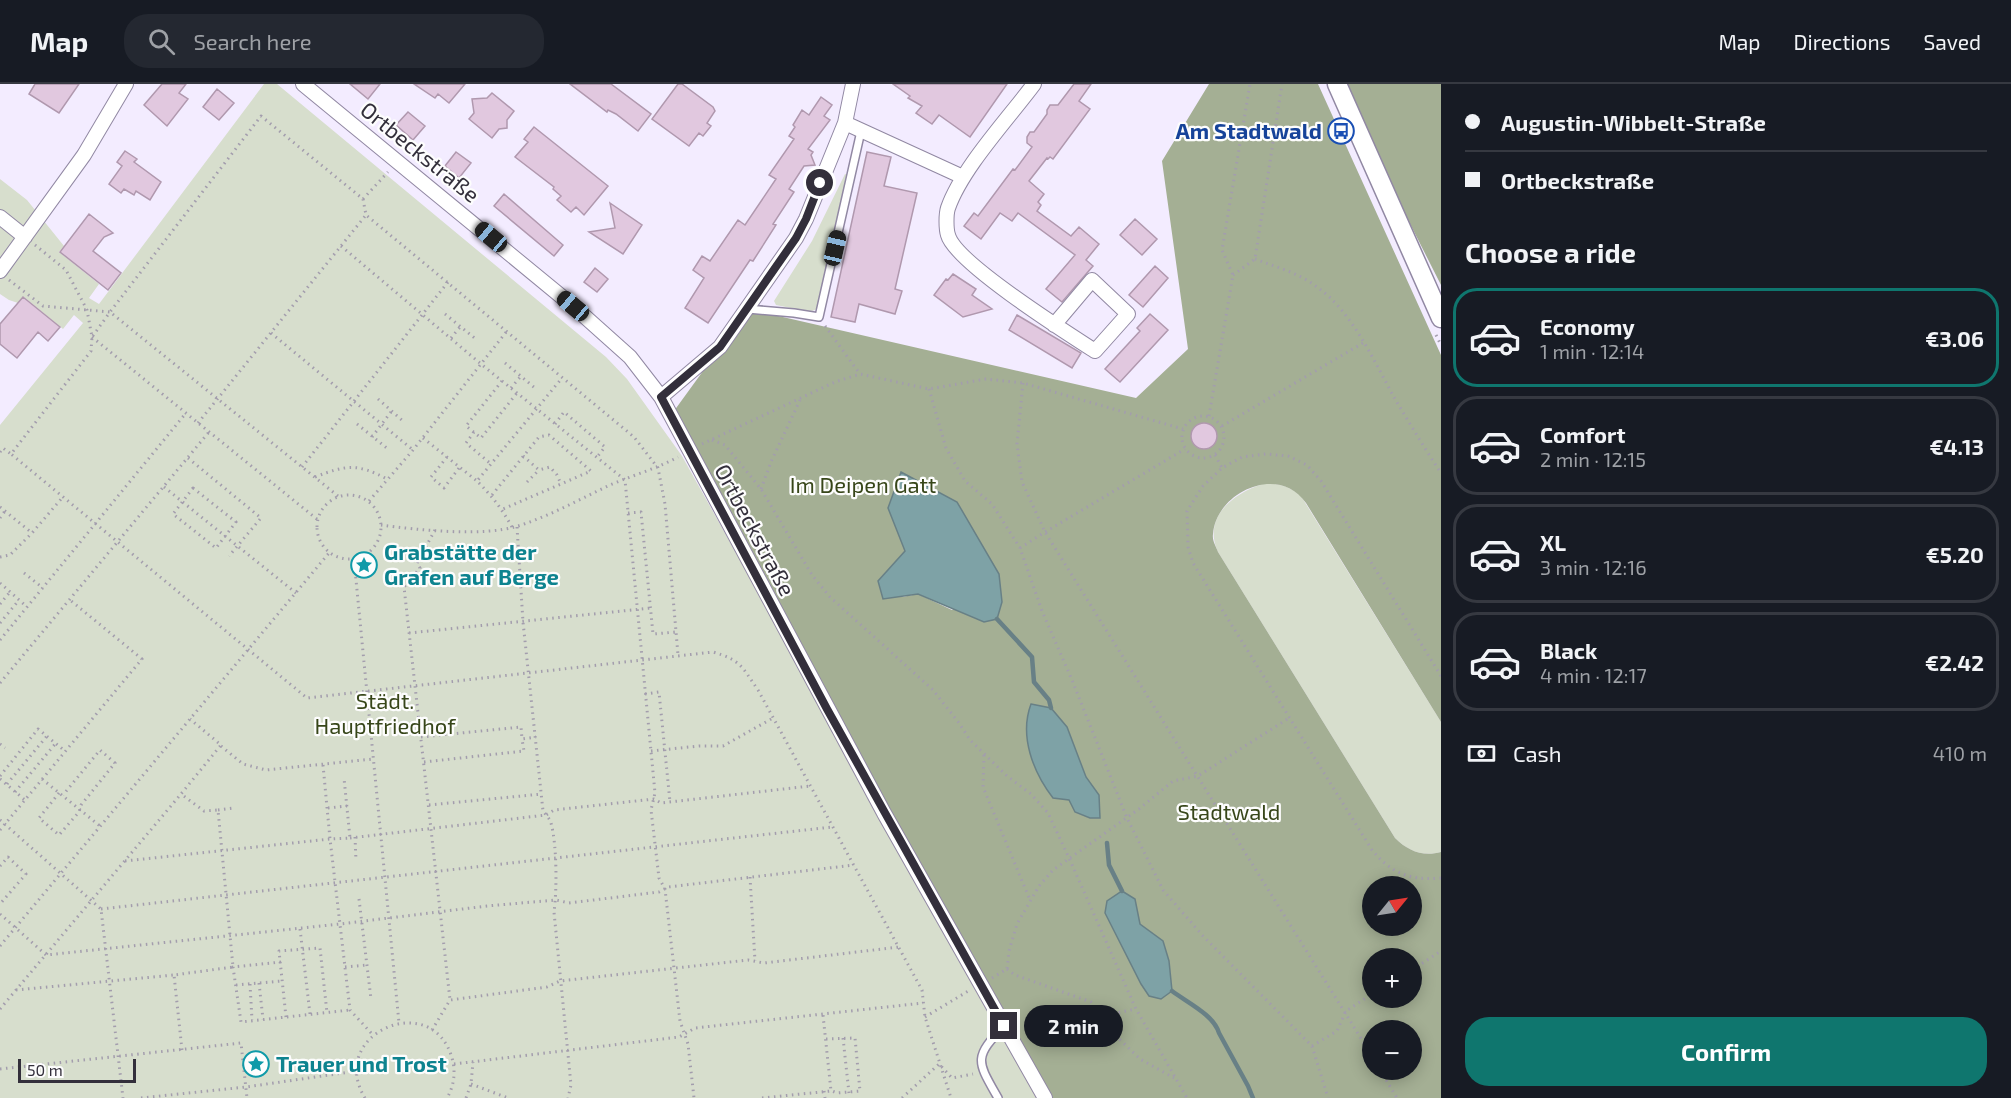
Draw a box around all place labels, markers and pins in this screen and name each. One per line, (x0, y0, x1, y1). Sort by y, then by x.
bus stop icon: Am Stadtwald (1326, 116, 1356, 146)
place label: Am Stadtwald (1175, 117, 1322, 143)
place label: Grabstätte der Grafen auf Berge (384, 538, 559, 589)
place icon: Grabstätte der Grafen auf Berge (349, 550, 379, 580)
place icon: Trauer und Trost (241, 1049, 271, 1079)
place label: Trauer und Trost (276, 1050, 447, 1076)

